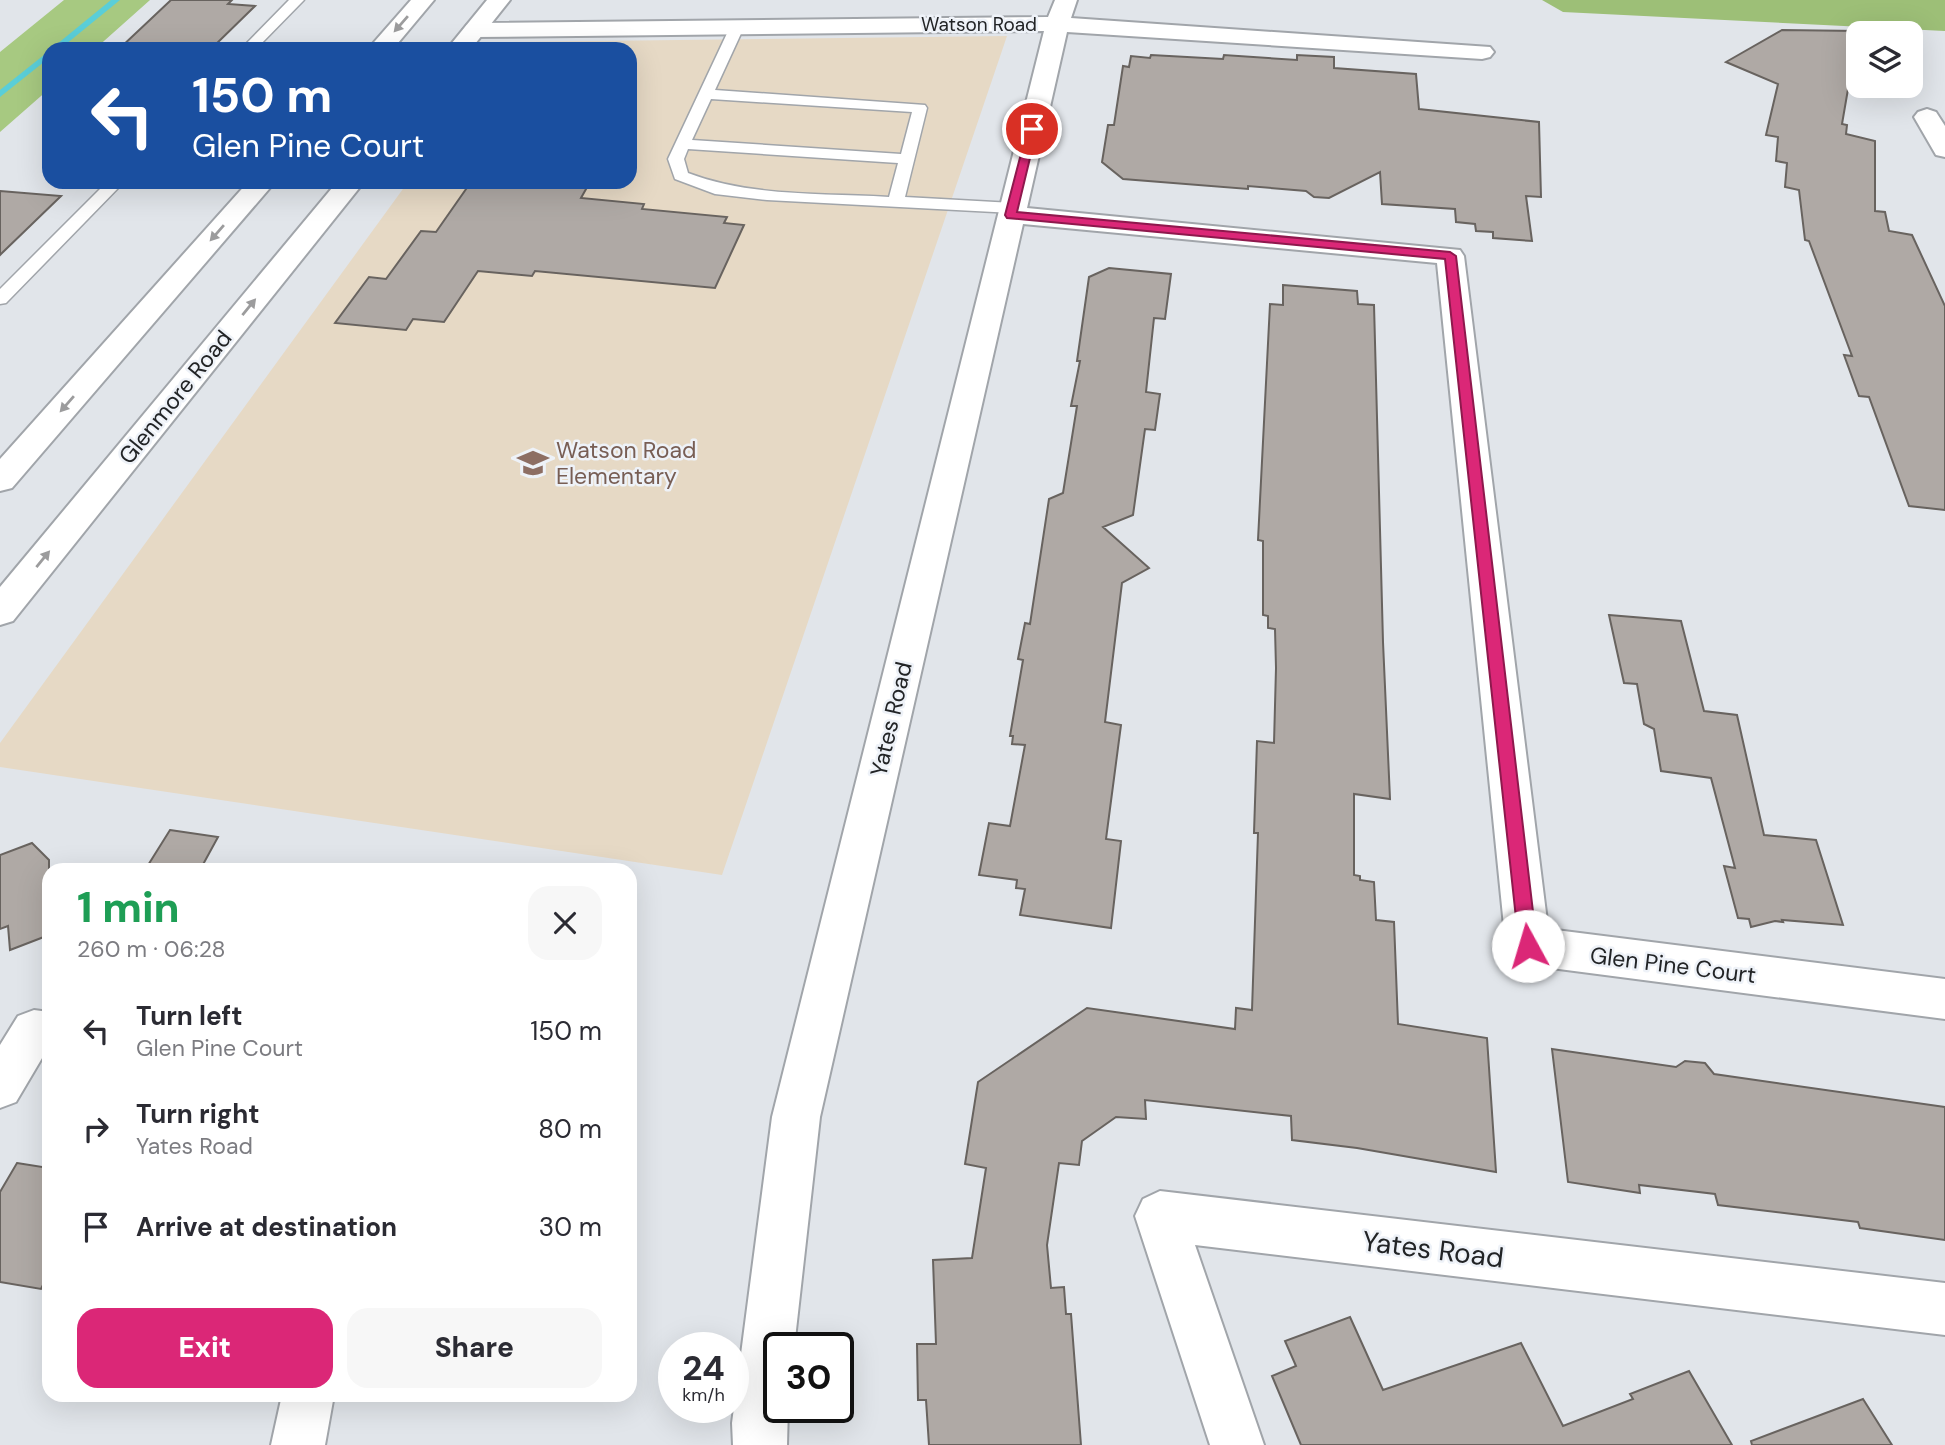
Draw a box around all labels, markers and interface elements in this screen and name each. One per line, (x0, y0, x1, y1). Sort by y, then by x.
street label: Watson Road (921, 12, 1037, 37)
one-way arrow (394, 16, 409, 33)
map controls (1846, 21, 1923, 98)
button: layers (1846, 21, 1923, 98)
text: 150 m (192, 63, 332, 127)
icon: left (77, 70, 168, 161)
pin (1002, 99, 1062, 159)
icon: arrive (1013, 110, 1051, 148)
text: Glen Pine Court (192, 125, 424, 167)
one-way arrow (209, 224, 225, 242)
one-way arrow (241, 299, 256, 316)
street label: Glenmore Road (112, 324, 238, 470)
one-way arrow (59, 395, 75, 413)
place label: Watson Road Elementary (556, 435, 696, 491)
school or university icon: Watson Road Elementary (516, 446, 550, 480)
one-way arrow (35, 551, 50, 568)
street label: Yates Road (863, 659, 919, 779)
text: 1 min (77, 880, 180, 935)
button: close (528, 886, 602, 960)
position arrow (1491, 909, 1565, 983)
text: 260 m · 06:28 (77, 934, 226, 964)
street label: Glen Pine Court (1588, 940, 1758, 990)
text: Turn left (136, 999, 243, 1033)
icon: left (77, 1012, 115, 1050)
text: 150 m (530, 1014, 602, 1048)
text: Glen Pine Court (136, 1033, 303, 1063)
text: Turn right (136, 1097, 260, 1131)
icon: right (77, 1110, 115, 1148)
text: 80 m (538, 1112, 602, 1146)
text: Yates Road (136, 1131, 253, 1161)
icon: arrive (77, 1208, 115, 1246)
text: Arrive at destination (136, 1210, 397, 1244)
text: 30 m (539, 1210, 602, 1244)
street label: Yates Road (1360, 1222, 1506, 1277)
button: Exit (77, 1308, 333, 1388)
button: Share (347, 1308, 602, 1388)
speed limit sign: 30 (763, 1332, 854, 1423)
text: 24 (682, 1345, 725, 1391)
text: km/h (682, 1383, 725, 1407)

